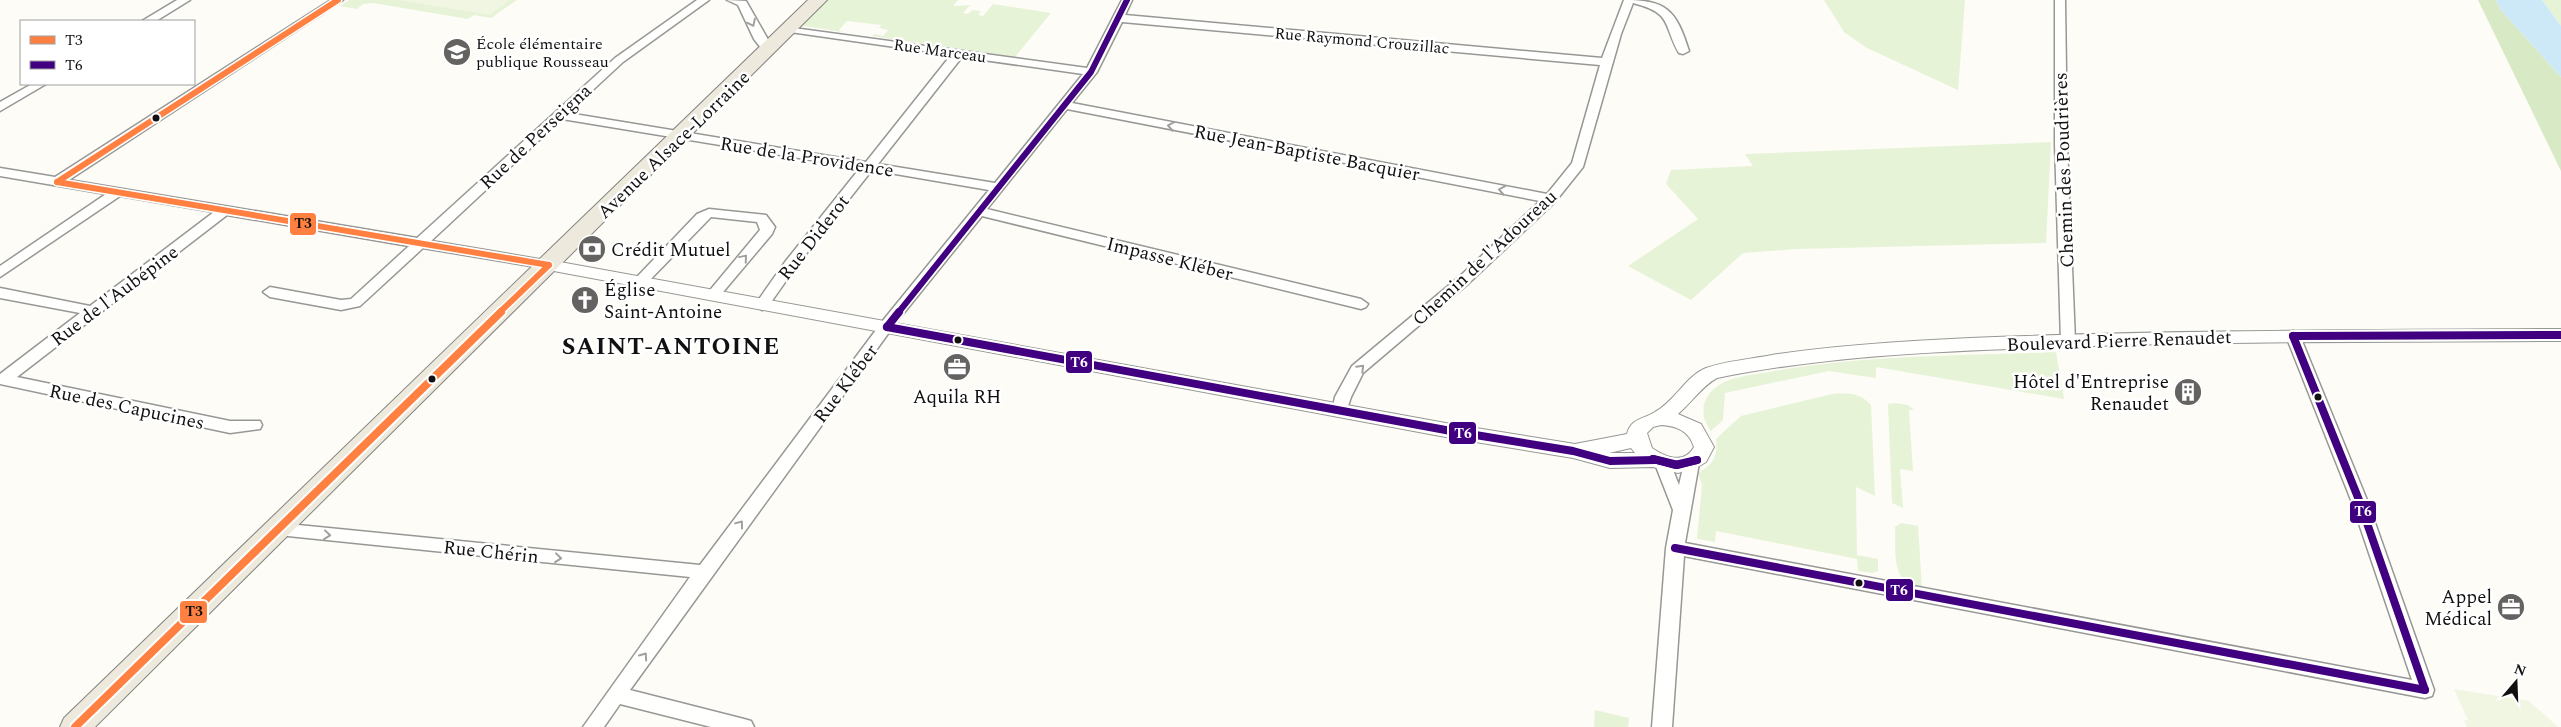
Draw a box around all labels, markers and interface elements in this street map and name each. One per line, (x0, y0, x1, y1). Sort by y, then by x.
one-way arrow (746, 18, 756, 27)
legend (20, 20, 195, 85)
street label: Rue Raymond Crouzillac (1274, 21, 1450, 61)
text: T3 (65, 29, 83, 52)
place label: École élémentaire publique Rousseau (476, 32, 609, 74)
street label: Rue Marceau (892, 33, 988, 69)
school or university icon: École élémentaire publique Rousseau (442, 37, 472, 67)
text: T6 (65, 54, 83, 77)
street label: Avenue Alsace-Lorraine (591, 64, 757, 226)
street label: Chemin des Poudrières (2047, 72, 2082, 268)
street label: Rue de Perseigna (473, 77, 599, 197)
unlabelled marker (151, 113, 161, 123)
street label: Rue Jean-Baptiste Bacquier (1191, 117, 1423, 190)
one-way arrow (1167, 121, 1175, 132)
street label: Rue de la Providence (718, 129, 896, 186)
street label: Chemin de l'Adoureau (1406, 183, 1564, 333)
one-way arrow (1498, 185, 1507, 196)
street label: Rue Diderot (771, 189, 857, 287)
line badge: T3 (289, 212, 317, 236)
text: T3 (294, 213, 312, 234)
street label: Impasse Kléber (1103, 230, 1236, 289)
bank icon: Crédit Mutuel (577, 234, 607, 264)
place label: Crédit Mutuel (611, 236, 731, 265)
street label: Rue de l'Aubépine (45, 238, 185, 354)
one-way arrow (739, 255, 747, 264)
place label: Église Saint-Antoine (604, 276, 722, 327)
church icon: Église Saint-Antoine (570, 285, 600, 315)
street label: Boulevard Pierre Renaudet (2006, 323, 2232, 360)
district label: SAINT-ANTOINE (562, 329, 780, 365)
unlabelled marker (953, 335, 963, 345)
street label: Rue Kléber (807, 338, 886, 430)
line badge: T6 (1065, 350, 1093, 374)
office icon: Aquila RH (942, 352, 972, 382)
text: T6 (1070, 352, 1088, 373)
one-way arrow (1355, 365, 1364, 374)
place label: Hôtel d'Entreprise Renaudet (2013, 368, 2169, 419)
unlabelled marker (427, 374, 437, 384)
street label: Rue des Capucines (46, 377, 207, 438)
building icon: Hôtel d'Entreprise Renaudet (2173, 377, 2203, 407)
place label: Aquila RH (913, 383, 1001, 412)
unlabelled marker (2313, 392, 2323, 402)
line badge: T6 (1448, 421, 1477, 445)
text: T6 (1454, 423, 1472, 444)
line badge: T6 (2349, 500, 2377, 524)
text: T6 (2354, 501, 2372, 522)
one-way arrow (734, 521, 742, 530)
one-way arrow (323, 529, 331, 540)
street label: Rue Chérin (442, 533, 540, 572)
one-way arrow (554, 552, 562, 563)
unlabelled marker (1854, 578, 1864, 588)
line badge: T6 (1885, 578, 1914, 602)
text: T6 (1890, 580, 1908, 601)
place label: Appel Médical (2424, 583, 2492, 634)
office icon: Appel Médical (2496, 592, 2526, 622)
line badge: T3 (179, 600, 208, 624)
text: T3 (185, 601, 203, 622)
one-way arrow (638, 652, 647, 662)
north arrow (2491, 657, 2541, 707)
text: N (2511, 658, 2529, 682)

